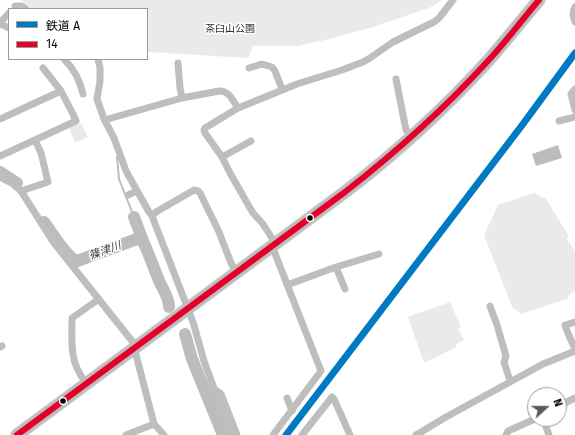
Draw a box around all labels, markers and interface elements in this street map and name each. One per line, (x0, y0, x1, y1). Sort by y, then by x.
legend (8, 8, 148, 60)
text: 鉄道 A (46, 19, 80, 33)
park label: 茶臼山公園 (205, 23, 255, 35)
text: 14 (46, 37, 58, 51)
unlabelled marker (305, 213, 315, 223)
water label: 篠津川 (87, 239, 123, 263)
north arrow (527, 387, 567, 427)
unlabelled marker (58, 396, 68, 406)
text: N (550, 397, 565, 409)

